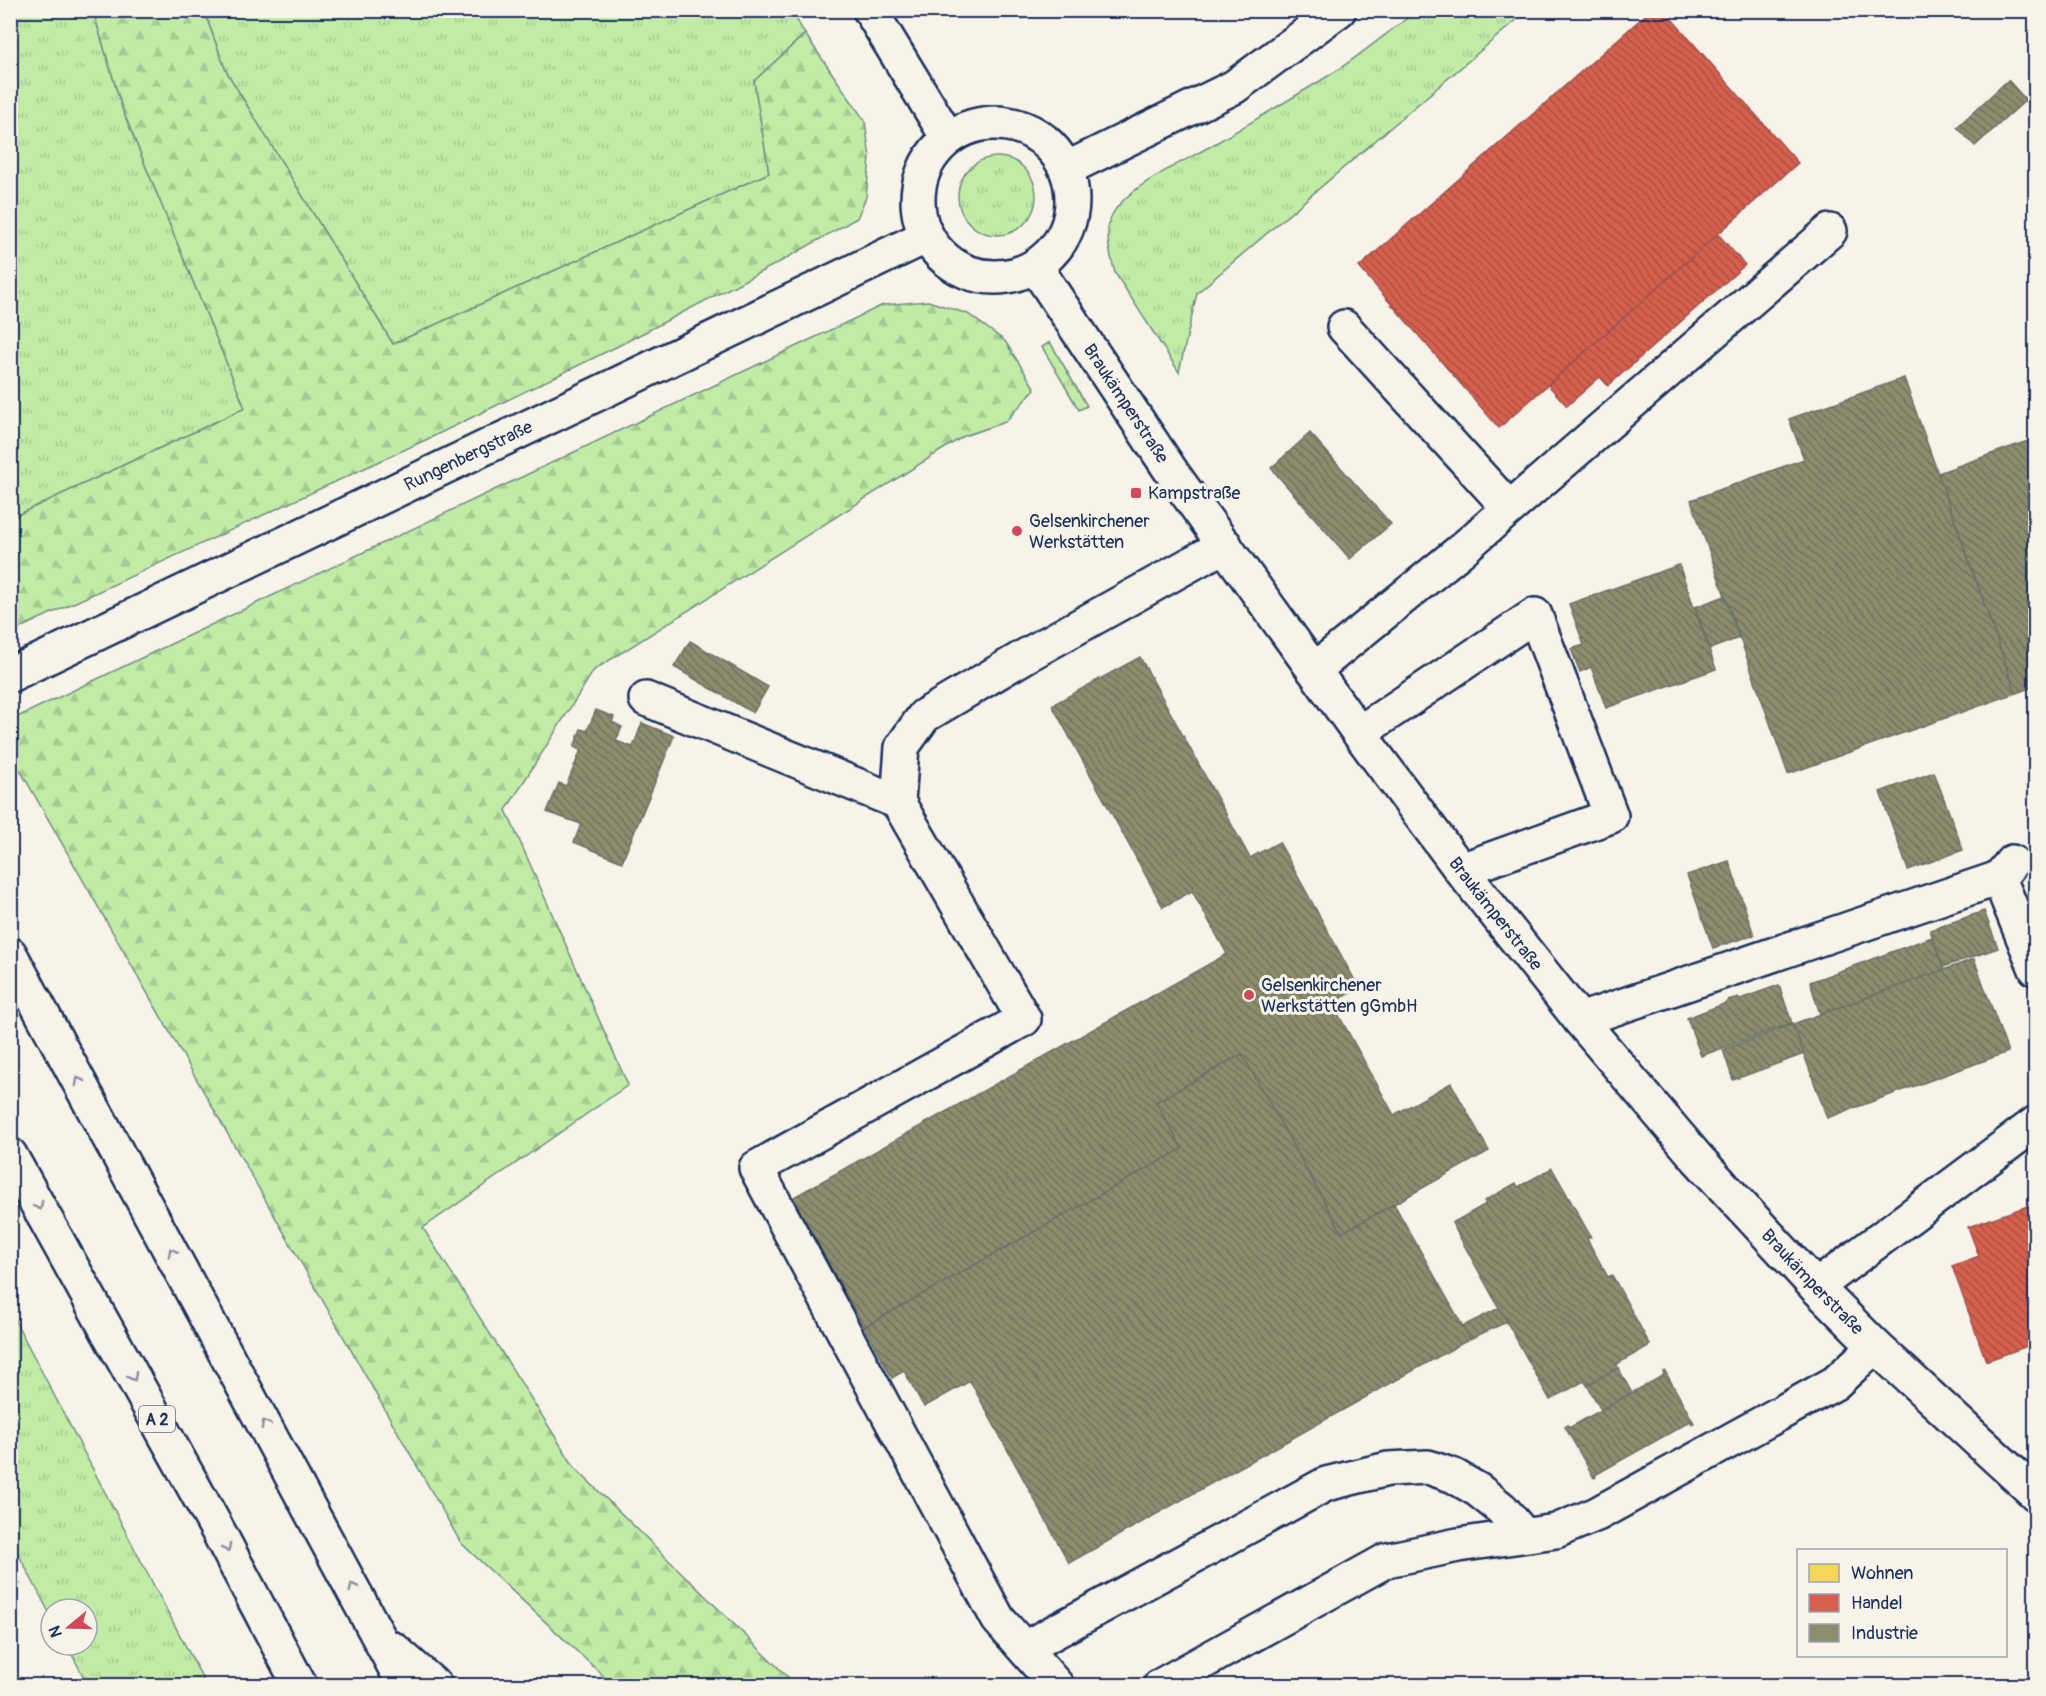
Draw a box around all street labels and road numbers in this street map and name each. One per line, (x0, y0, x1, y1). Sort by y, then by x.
street label: Braukämperstraße (1078, 340, 1174, 468)
street label: Rungenbergstraße (401, 416, 536, 497)
street label: Braukämperstraße (1443, 853, 1547, 975)
street label: Braukämperstraße (1756, 1224, 1868, 1340)
road number: A 2 (139, 1406, 175, 1432)

